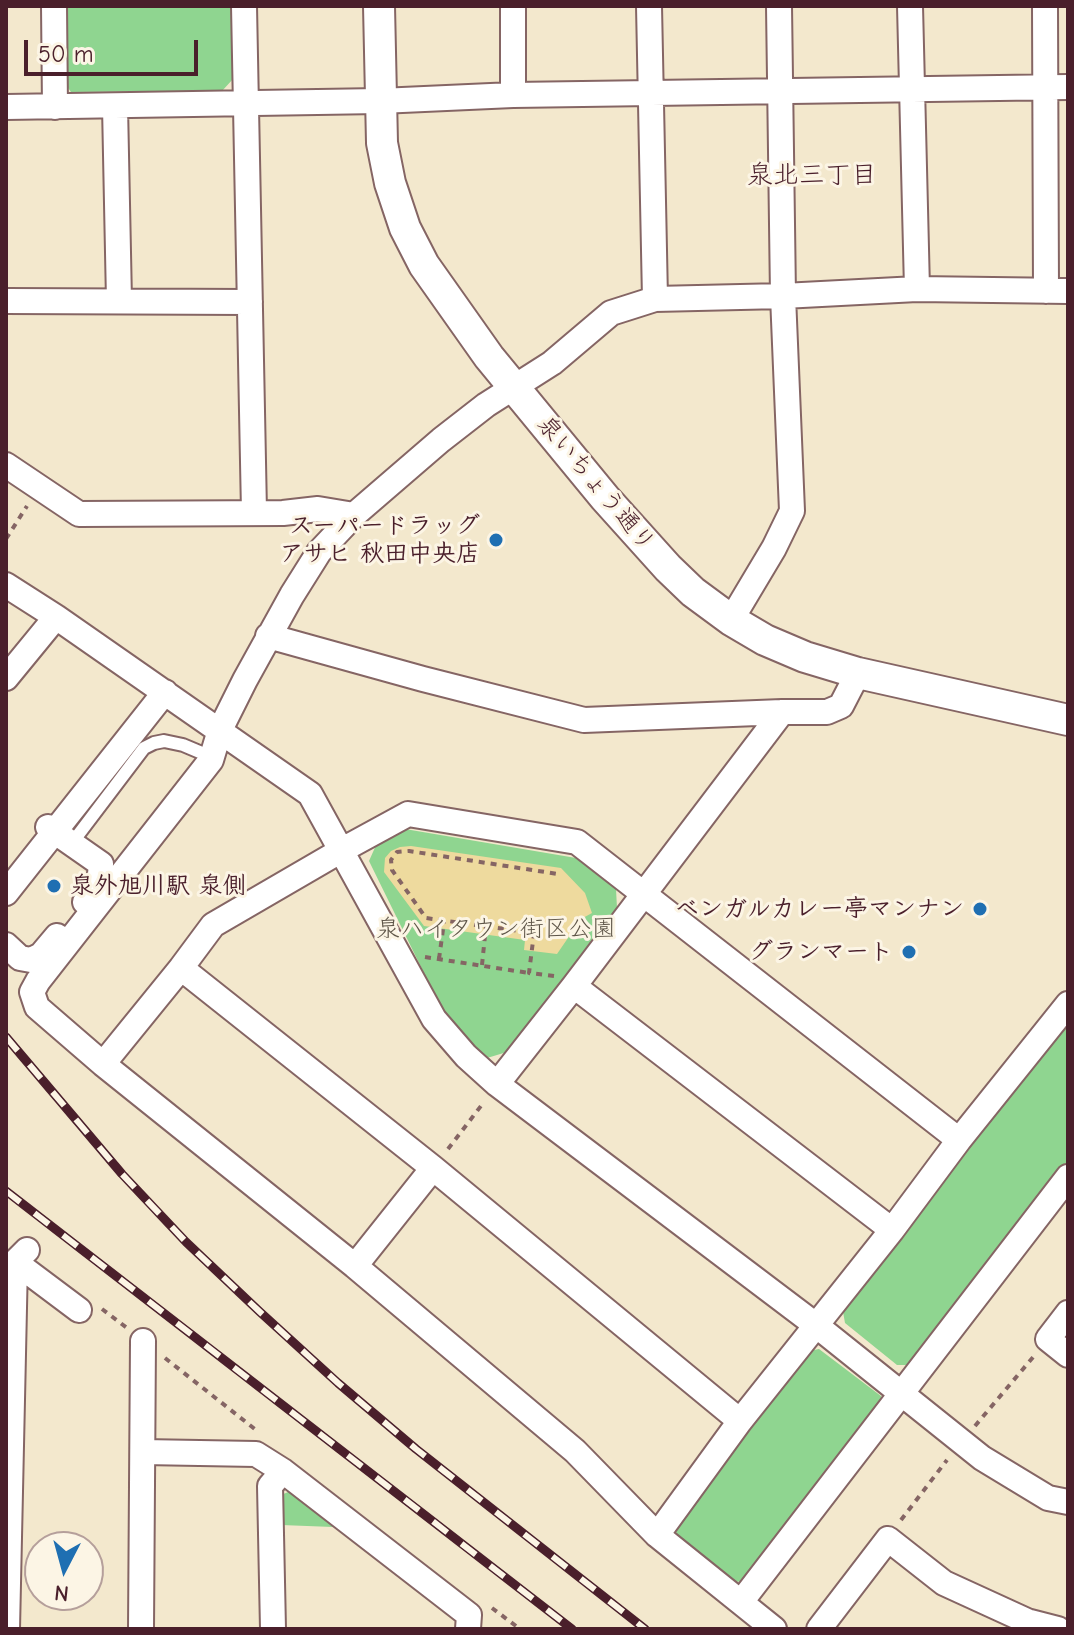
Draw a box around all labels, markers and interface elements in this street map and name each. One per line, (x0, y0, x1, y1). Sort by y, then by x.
scale bar (28, 24, 202, 74)
text: 50 m (38, 40, 94, 68)
district label: 泉北三丁目 (747, 160, 877, 192)
street label: 泉いちょう通り (531, 410, 661, 558)
place label: スーパードラッグ アサヒ 秋田中央店 (279, 512, 480, 568)
marker: スーパードラッグ アサヒ 秋田中央店 (487, 531, 505, 549)
place label: 泉外旭川駅 泉側 (70, 872, 247, 900)
marker: 泉外旭川駅 泉側 (45, 877, 63, 895)
place label: ベンガルカレー亭マンナン (675, 895, 964, 923)
marker: ベンガルカレー亭マンナン (971, 900, 989, 918)
park label: 泉ハイタウン街区公園 (376, 915, 616, 943)
place label: グランマート (749, 938, 893, 966)
marker: グランマート (900, 943, 918, 961)
north arrow (24, 1531, 104, 1611)
text: N (53, 1579, 70, 1607)

